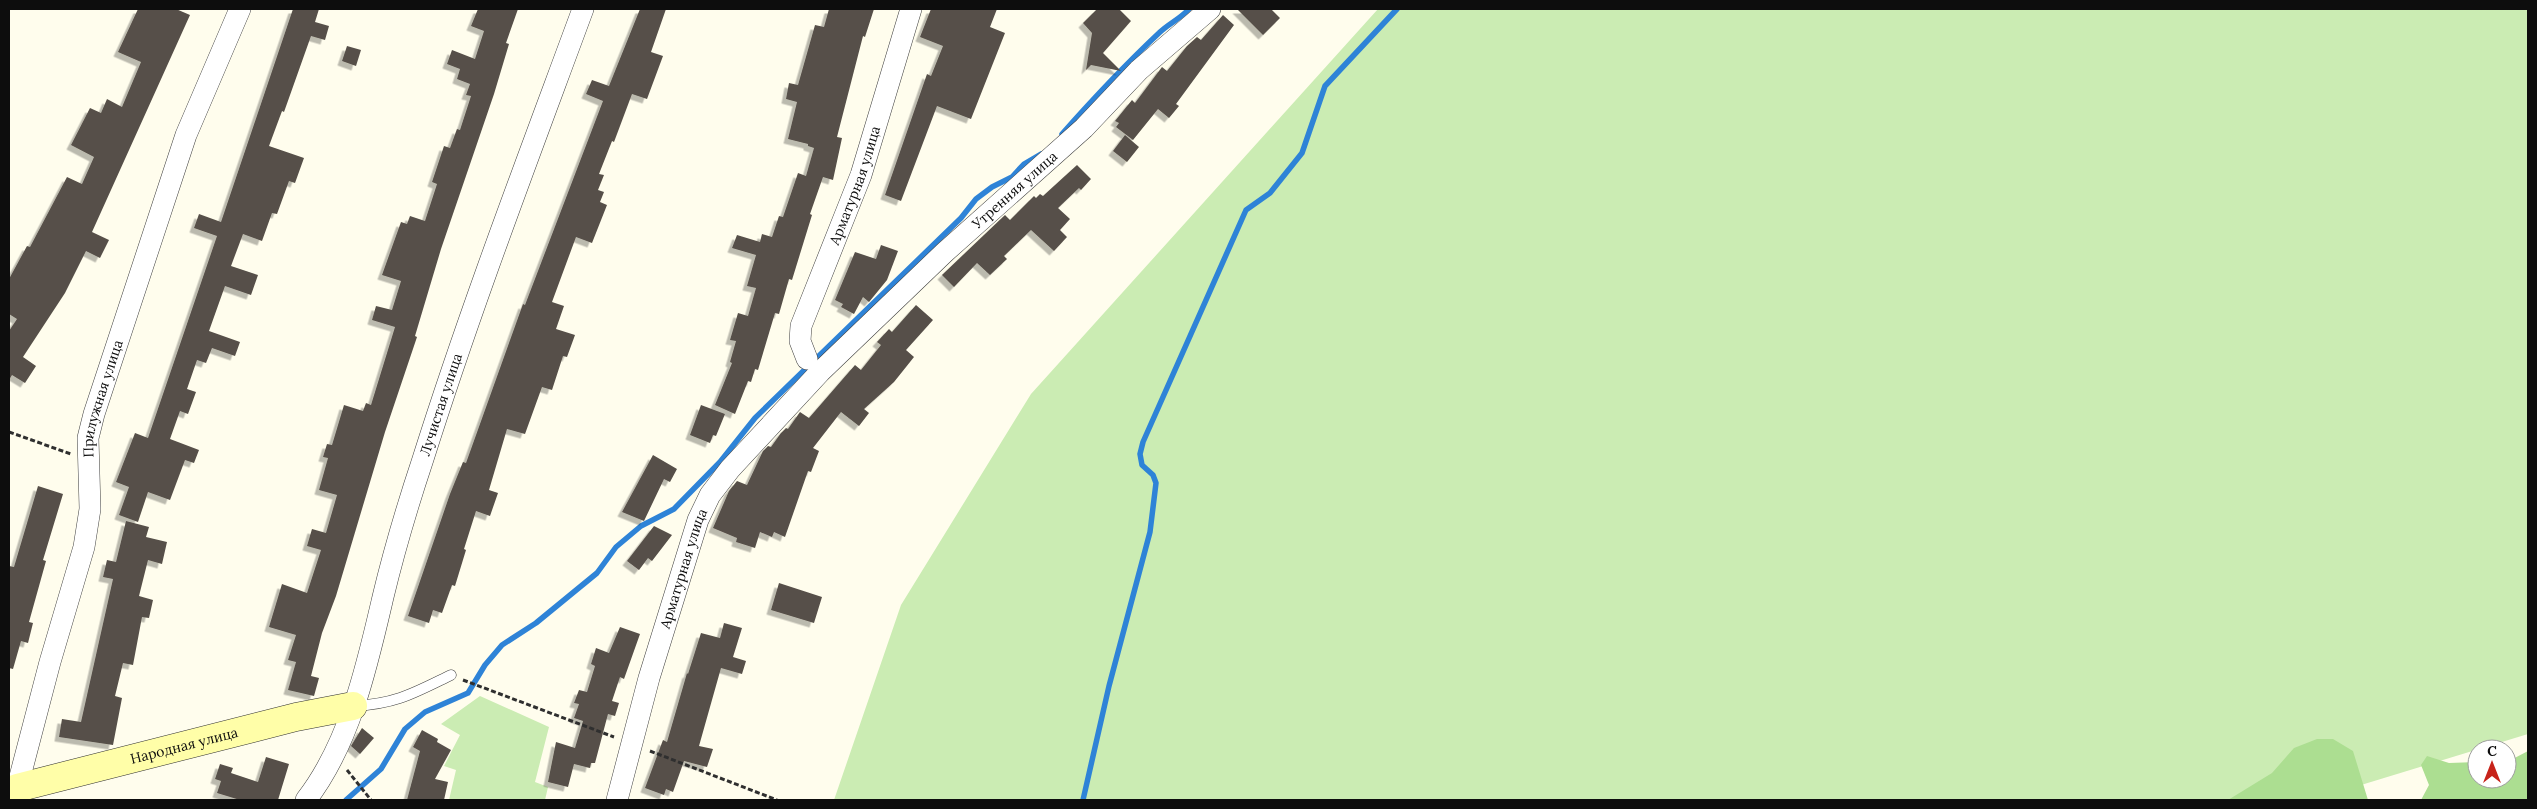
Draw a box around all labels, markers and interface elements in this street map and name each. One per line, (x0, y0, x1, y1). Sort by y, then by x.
street label: Арматурная улица (825, 124, 884, 248)
street label: Утренняя улица (968, 147, 1061, 233)
street label: Прилужная улица (79, 338, 127, 458)
street label: Лучистая улица (416, 351, 466, 458)
street label: Арматурная улица (656, 505, 711, 632)
street label: Народная улица (128, 723, 240, 768)
north arrow (2467, 739, 2517, 789)
text: С (2487, 742, 2497, 760)

